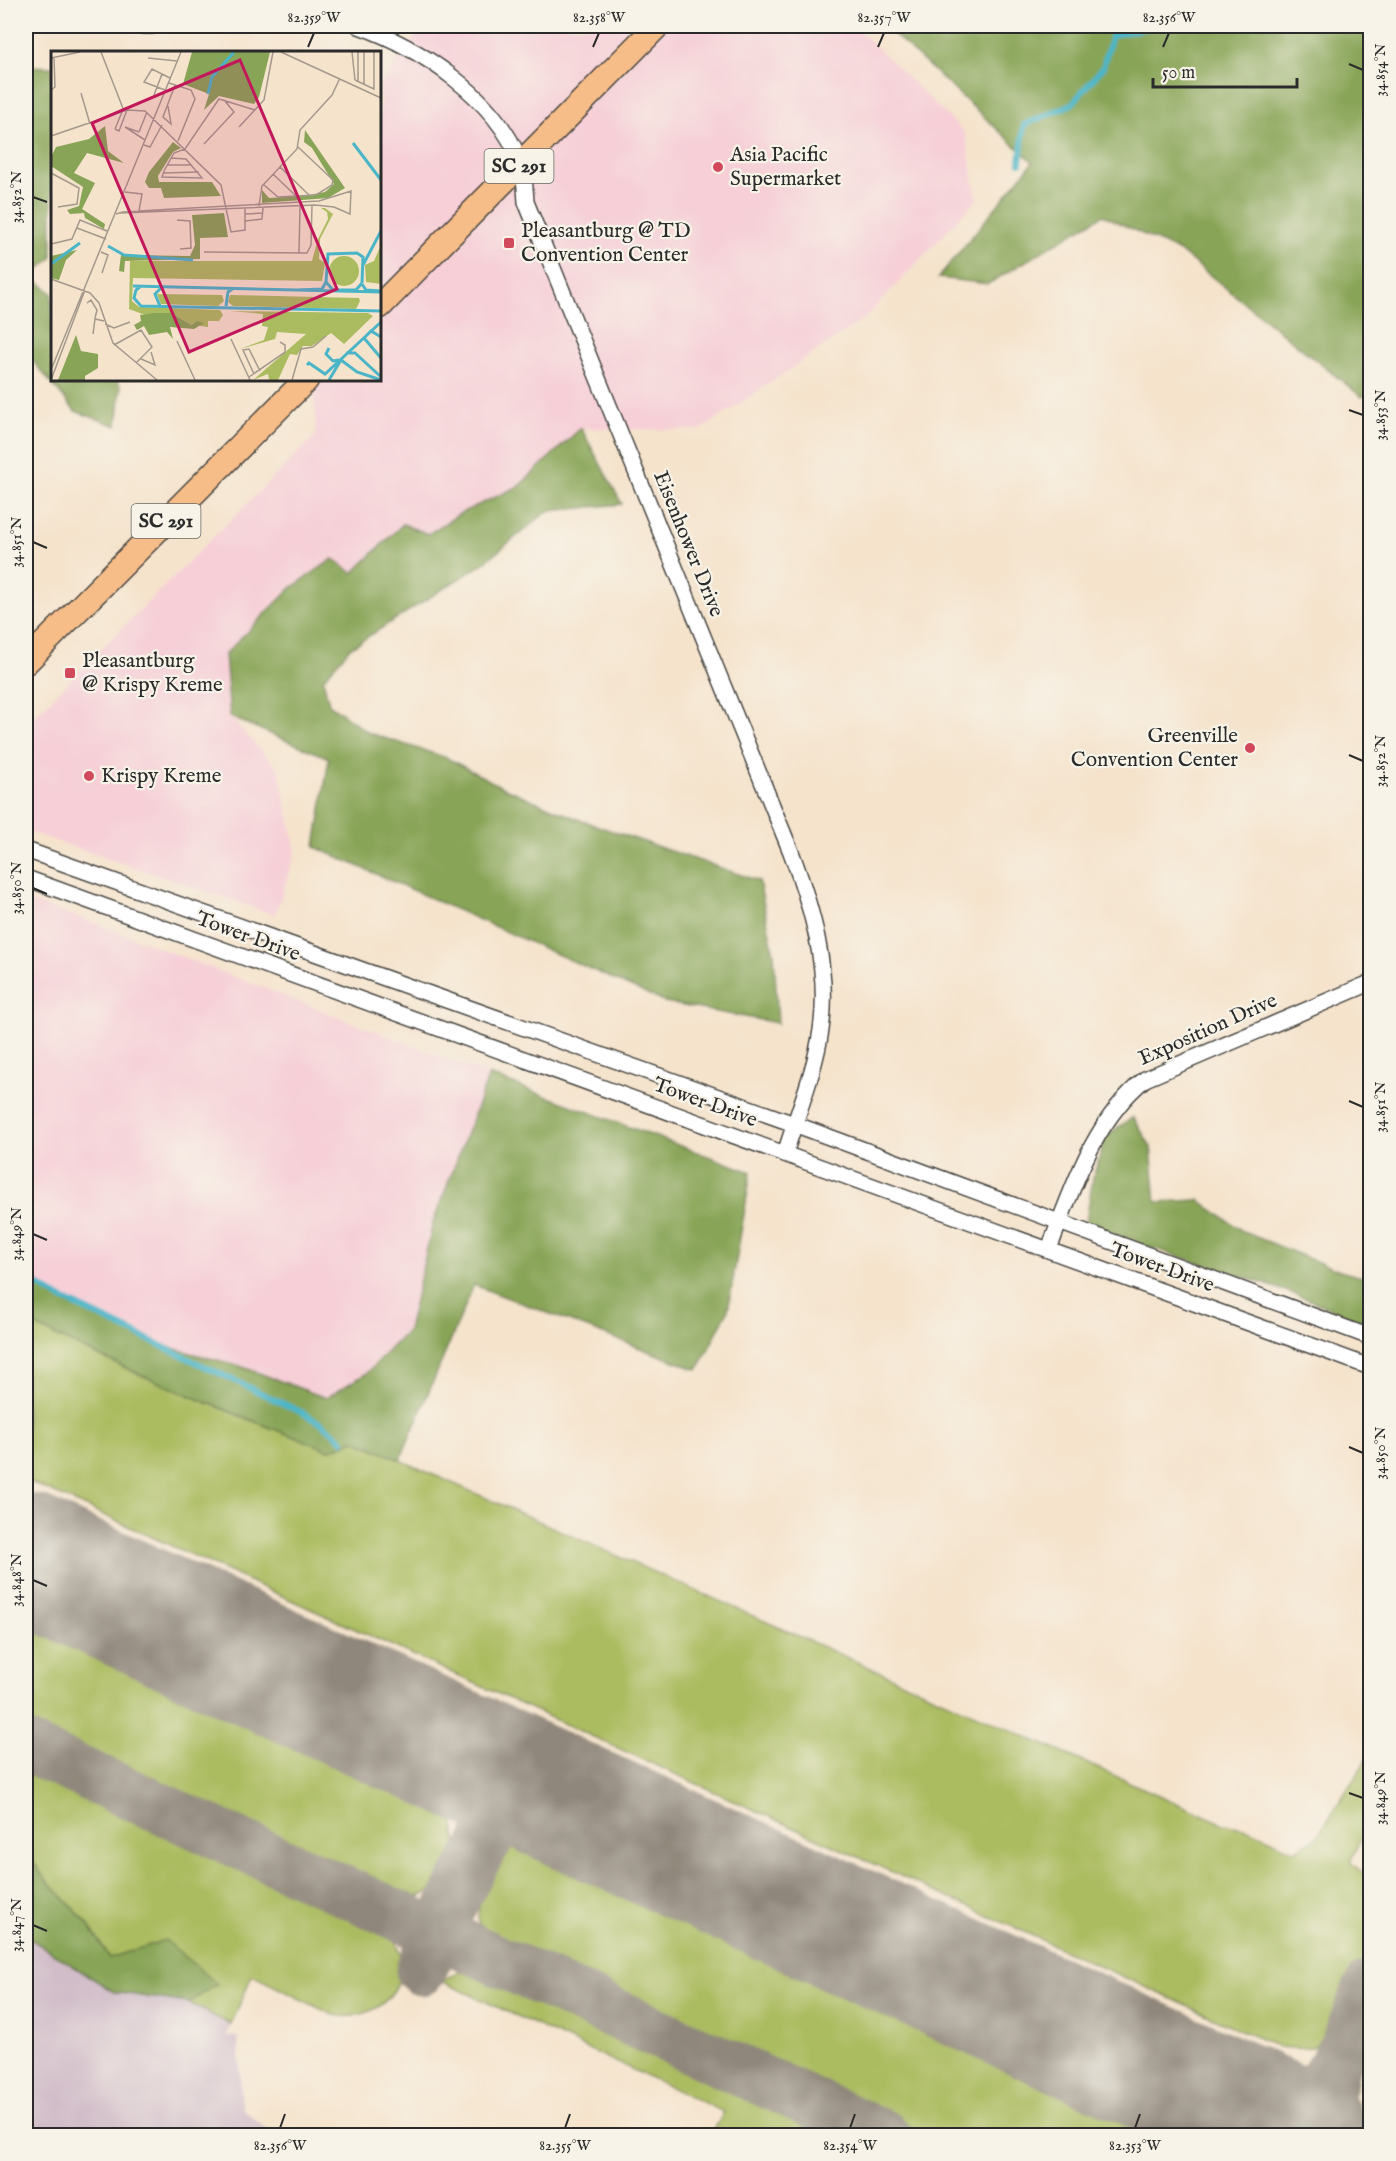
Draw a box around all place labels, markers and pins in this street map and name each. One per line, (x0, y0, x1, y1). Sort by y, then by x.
place label: Asia Pacific Supermarket (729, 142, 841, 193)
marker: Asia Pacific Supermarket (711, 160, 725, 174)
place label: Pleasantburg @ TD Convention Center (521, 218, 691, 269)
marker: Pleasantburg @ TD Convention Center (502, 236, 516, 250)
place label: Pleasantburg @ Krispy Kreme (82, 648, 223, 699)
marker: Pleasantburg @ Krispy Kreme (63, 666, 77, 680)
place label: Greenville Convention Center (1071, 723, 1238, 774)
marker: Greenville Convention Center (1243, 741, 1257, 755)
place label: Krispy Kreme (101, 763, 222, 790)
marker: Krispy Kreme (82, 769, 96, 783)

